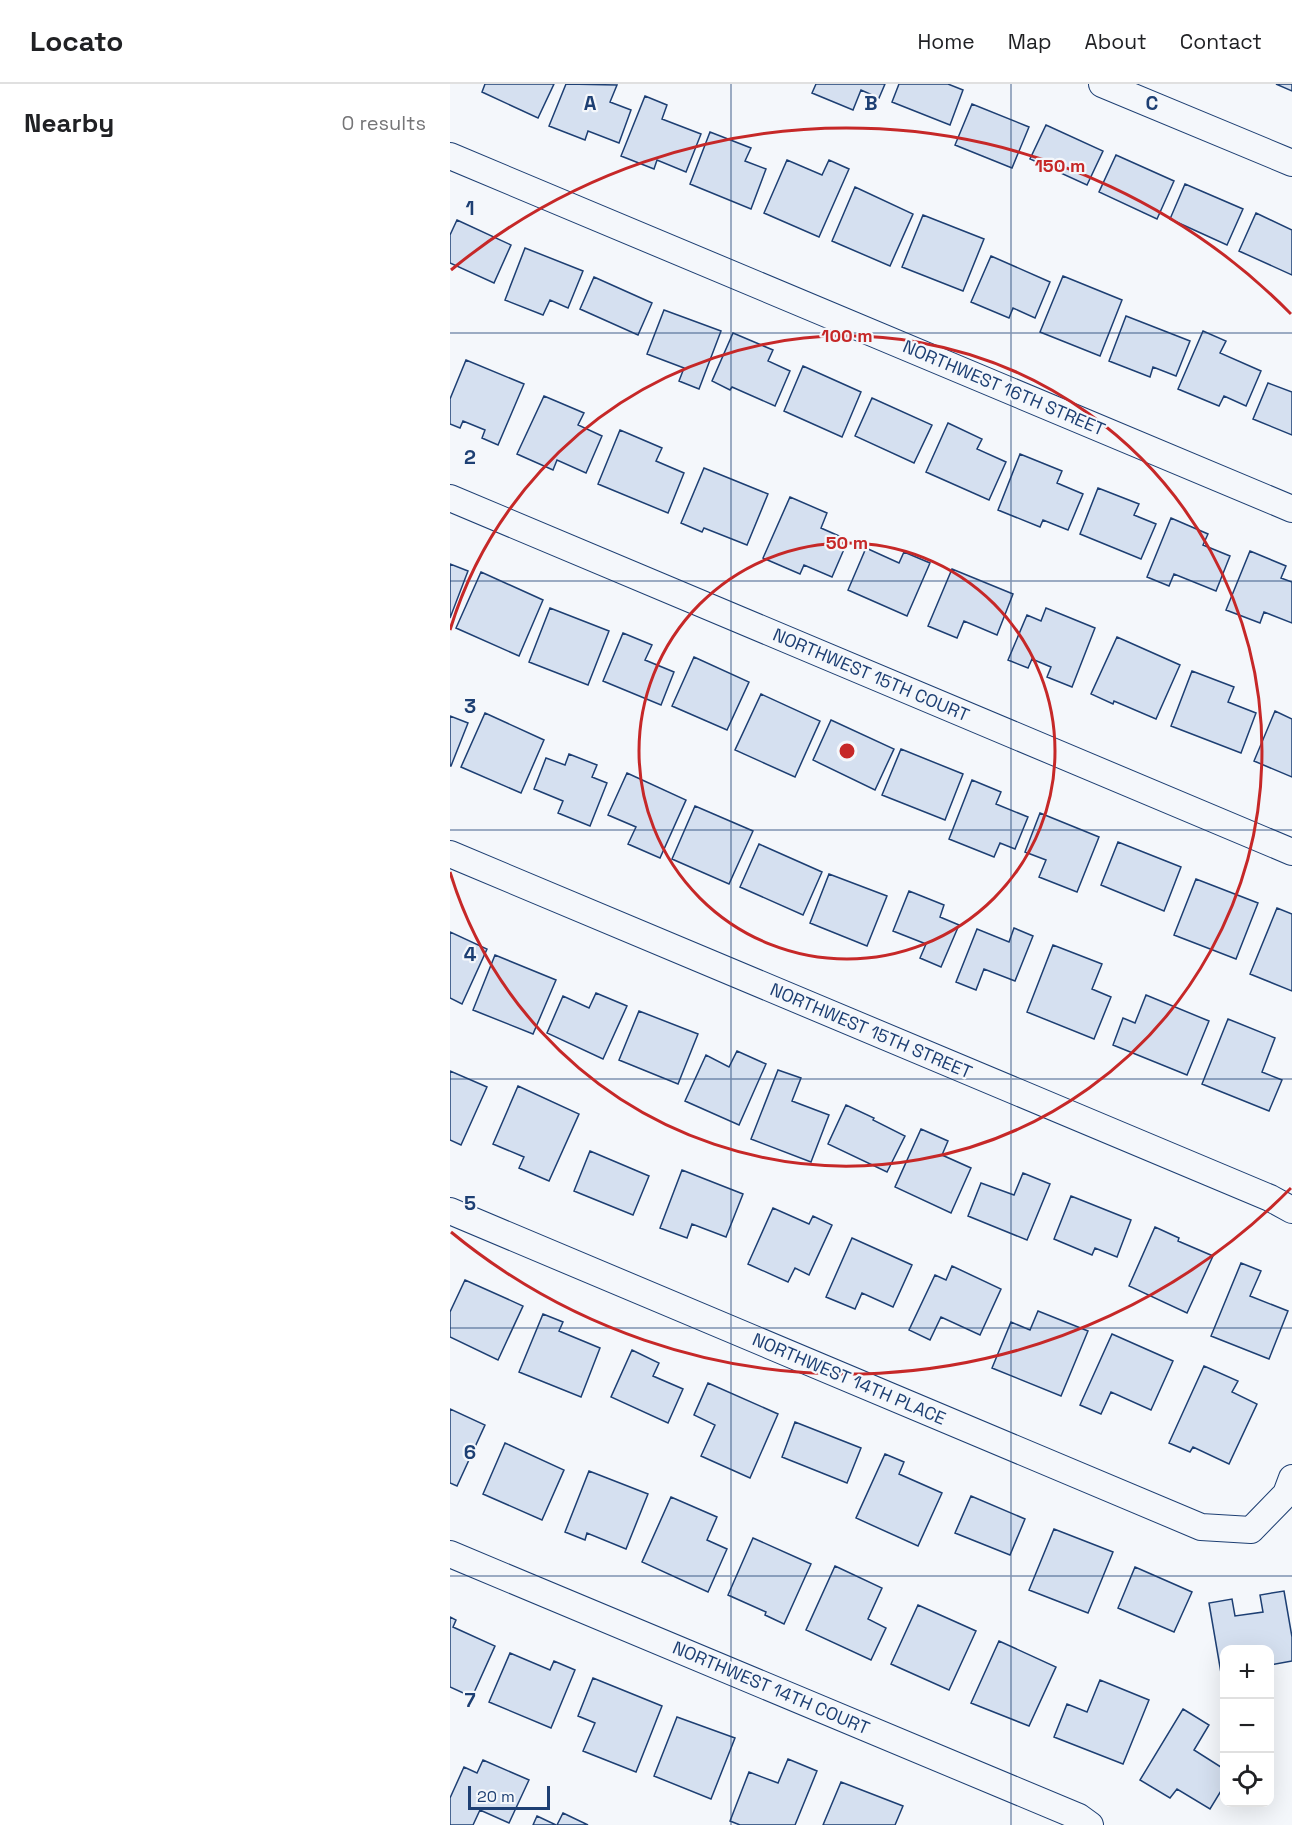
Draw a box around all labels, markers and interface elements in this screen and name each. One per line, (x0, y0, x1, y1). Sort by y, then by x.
text: Locato (30, 23, 123, 59)
text: Home (917, 28, 975, 55)
text: Map (1008, 28, 1052, 55)
text: About (1085, 28, 1147, 55)
text: Contact (1180, 28, 1262, 55)
text: A (584, 90, 597, 116)
text: B (864, 90, 878, 116)
text: C (1146, 90, 1159, 116)
text: Nearby (24, 106, 114, 140)
text: 0 results (342, 110, 426, 136)
text: 150 m (1035, 154, 1085, 177)
text: 1 (465, 195, 475, 221)
text: 100 m (821, 324, 873, 347)
street label: NORTHWEST 16TH STREET (900, 334, 1109, 441)
text: 2 (464, 444, 476, 470)
text: 50 m (826, 531, 868, 554)
street label: NORTHWEST 15TH COURT (769, 623, 973, 727)
text: 3 (464, 693, 476, 719)
centre of rings (837, 741, 857, 761)
text: 4 (464, 941, 477, 967)
street label: NORTHWEST 15TH STREET (767, 978, 976, 1084)
text: 5 (464, 1190, 476, 1216)
street label: NORTHWEST 14TH PLACE (749, 1327, 949, 1430)
text: 6 (464, 1439, 476, 1465)
street label: NORTHWEST 14TH COURT (669, 1636, 874, 1740)
map controls (1220, 1645, 1274, 1807)
button: + (1220, 1645, 1274, 1699)
text: 7 (464, 1687, 476, 1713)
button: − (1220, 1699, 1274, 1753)
button: locate (1220, 1753, 1274, 1807)
scale bar (468, 1783, 550, 1810)
text: 20 m (477, 1786, 515, 1807)

